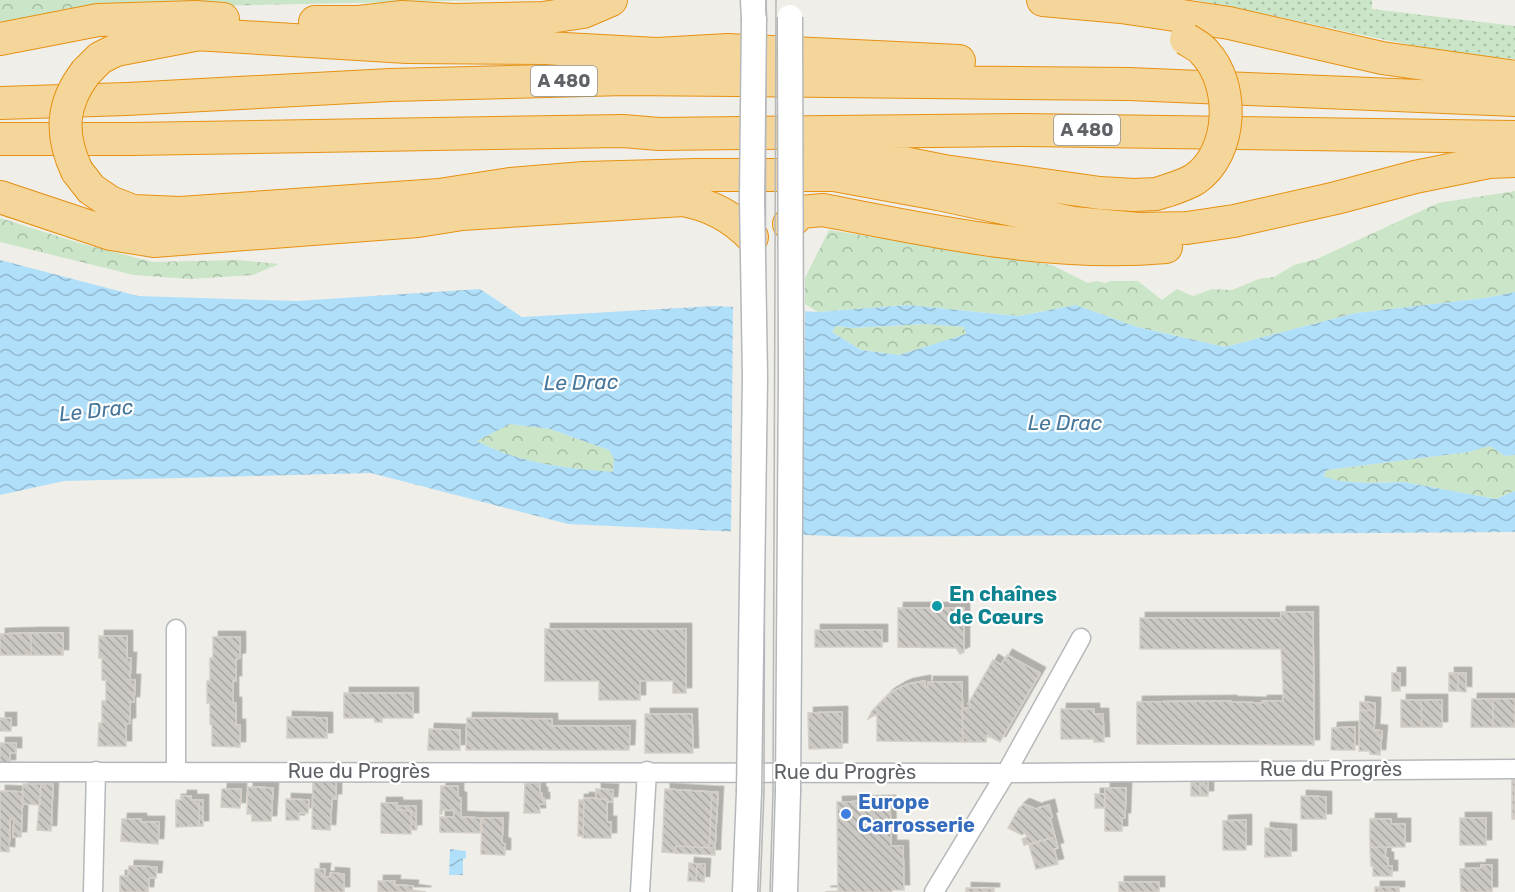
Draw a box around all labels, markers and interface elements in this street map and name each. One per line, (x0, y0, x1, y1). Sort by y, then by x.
road number: A 480 (531, 66, 597, 96)
road number: A 480 (1054, 115, 1120, 145)
water label: Le Drac (543, 369, 619, 395)
water label: Le Drac (58, 394, 134, 426)
water label: Le Drac (1028, 410, 1102, 435)
place label: En chaînes de Cœurs (949, 582, 1057, 629)
marker: En chaînes de Cœurs (930, 599, 944, 613)
street label: Rue du Progrès (1260, 757, 1402, 781)
street label: Rue du Progrès (288, 759, 430, 783)
street label: Rue du Progrès (774, 760, 916, 784)
place label: Europe Carrosserie (858, 790, 975, 837)
marker: Europe Carrosserie (839, 807, 853, 821)

